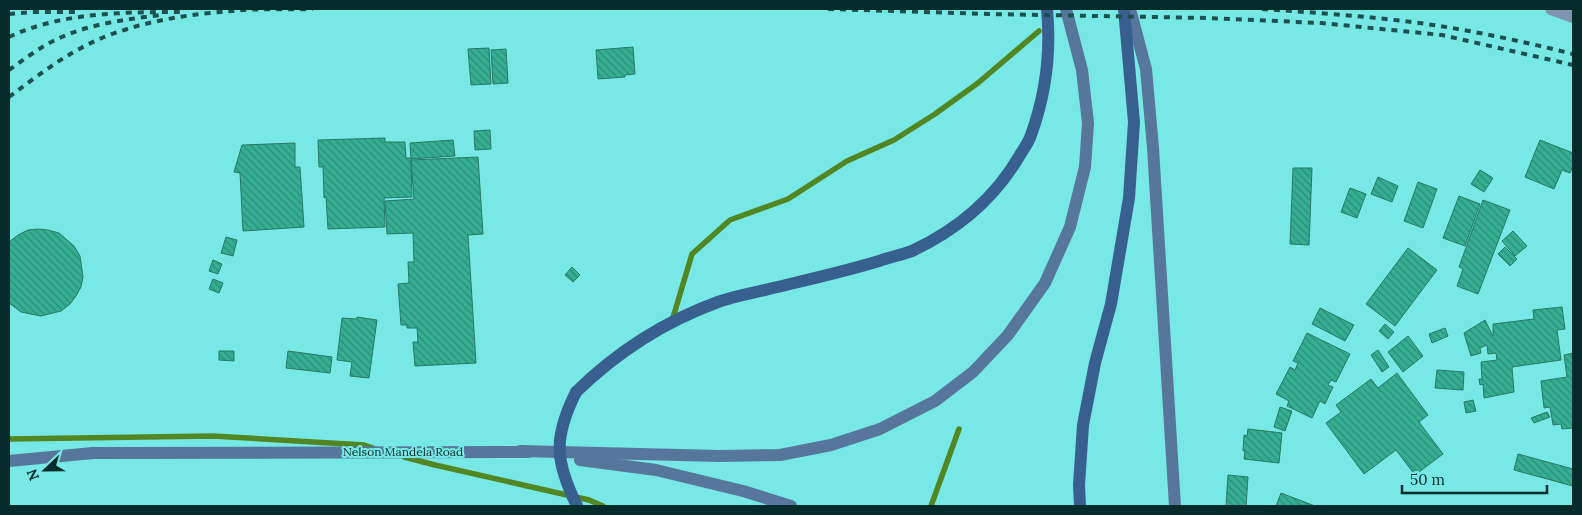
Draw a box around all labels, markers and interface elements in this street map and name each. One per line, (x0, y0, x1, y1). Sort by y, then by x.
street label: Nelson Mandela Road (343, 444, 463, 459)
north arrow (20, 445, 70, 495)
scale bar (1402, 462, 1547, 494)
text: N (23, 466, 43, 483)
text: 50 m (1410, 470, 1445, 489)

